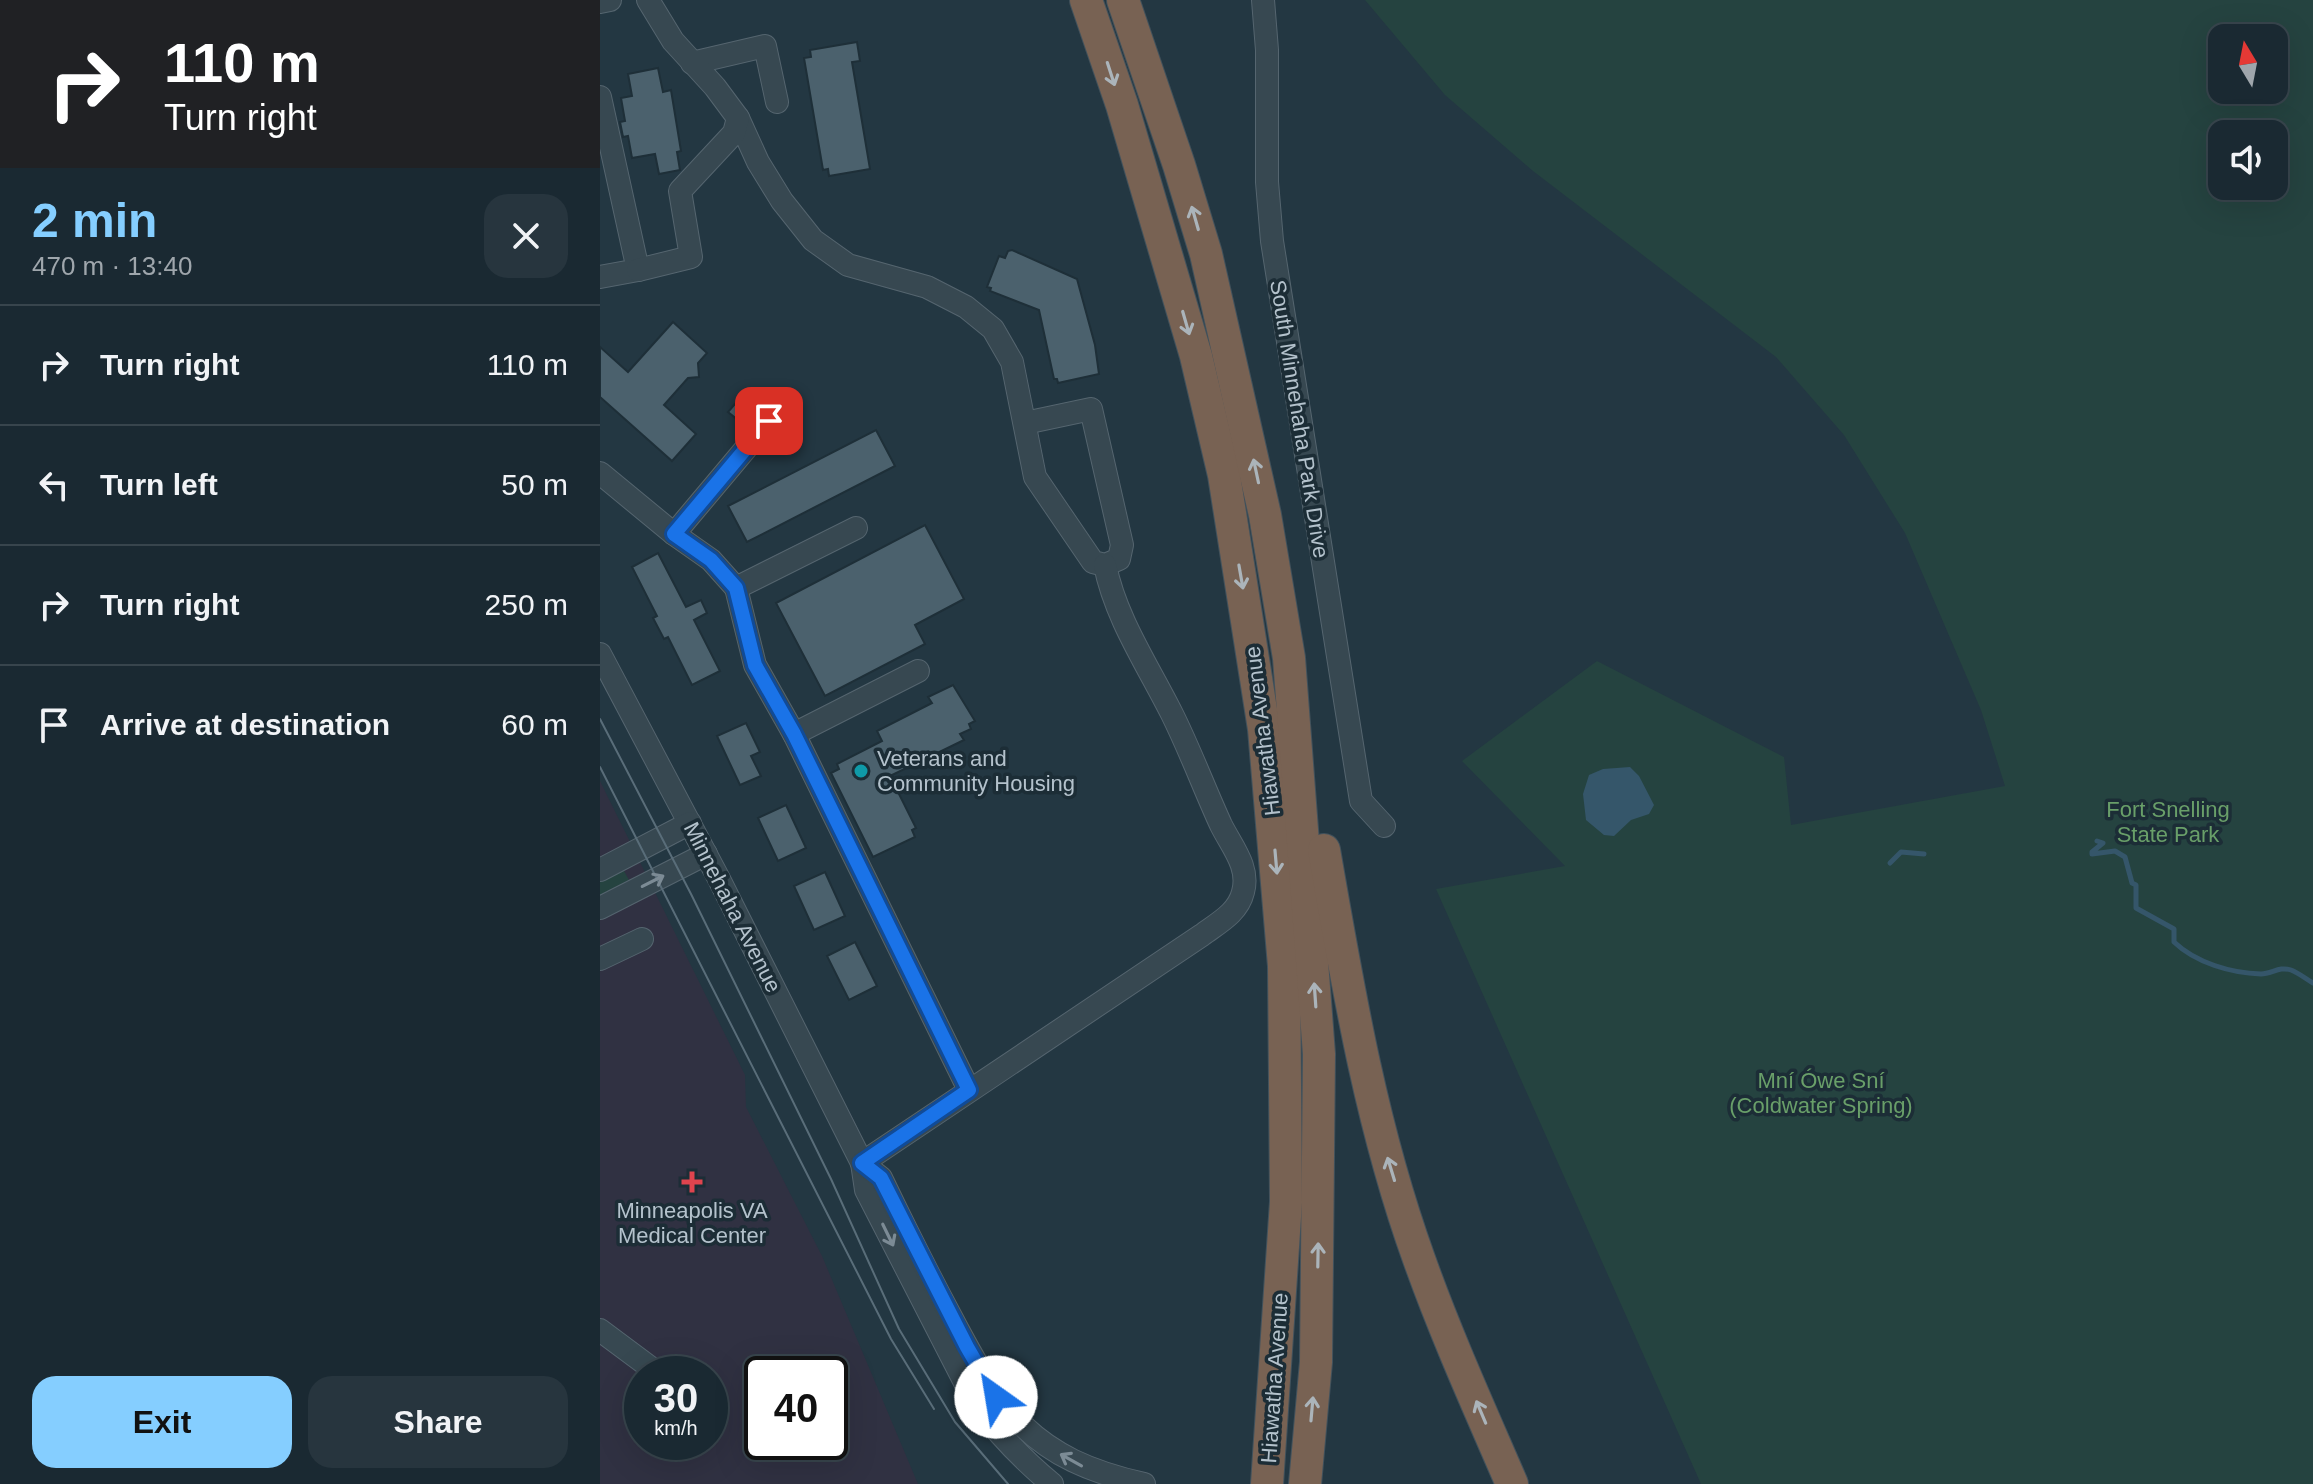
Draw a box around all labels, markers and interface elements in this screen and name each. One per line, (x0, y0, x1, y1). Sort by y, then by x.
north arrow (2208, 24, 2288, 104)
map controls (2208, 24, 2288, 200)
text: 110 m (164, 31, 320, 94)
icon: right (32, 32, 136, 136)
one-way arrow (1105, 61, 1120, 86)
text: Turn right (164, 97, 317, 138)
button: sound (2208, 120, 2288, 200)
text: 2 min (32, 194, 157, 247)
button: close (484, 194, 568, 278)
one-way arrow (1187, 206, 1202, 232)
text: 470 m · 13:40 (32, 251, 192, 281)
street label: South Minnehaha Park Drive (1265, 278, 1334, 560)
one-way arrow (1179, 309, 1194, 335)
icon: right (32, 343, 76, 387)
text: Turn right (100, 348, 239, 381)
text: 110 m (487, 348, 568, 381)
pin (735, 387, 803, 455)
icon: arrive (747, 399, 791, 443)
one-way arrow (1248, 459, 1263, 484)
icon: left (32, 463, 76, 507)
text: Turn left (100, 468, 218, 501)
text: 50 m (501, 468, 568, 501)
one-way arrow (1234, 563, 1249, 589)
icon: right (32, 583, 76, 627)
text: Turn right (100, 588, 239, 621)
text: 250 m (485, 588, 568, 621)
street label: Hiawatha Avenue (1240, 645, 1285, 817)
icon: arrive (32, 703, 76, 747)
text: Arrive at destination (100, 708, 390, 741)
text: 60 m (501, 708, 568, 741)
place label: Veterans and Community Housing (877, 746, 1075, 796)
marker: Veterans and Community Housing (852, 762, 870, 780)
park label: Fort Snelling State Park (2106, 797, 2230, 847)
street label: Minnehaha Avenue (679, 818, 786, 997)
one-way arrow (1269, 848, 1284, 875)
one-way arrow (640, 872, 664, 888)
one-way arrow (1307, 982, 1322, 1009)
park label: Mní Ówe Sní (Coldwater Spring) (1729, 1068, 1913, 1118)
one-way arrow (1383, 1156, 1398, 1182)
marker: Minneapolis VA Medical Center (681, 1171, 703, 1193)
place label: Minneapolis VA Medical Center (616, 1198, 768, 1248)
one-way arrow (881, 1223, 896, 1247)
one-way arrow (1310, 1242, 1326, 1269)
street label: Hiawatha Avenue (1256, 1292, 1293, 1464)
position arrow (954, 1355, 1038, 1439)
speed limit sign: 40 (744, 1356, 848, 1460)
button: Exit (32, 1376, 292, 1468)
button: Share (308, 1376, 568, 1468)
text: 30 (654, 1376, 698, 1420)
one-way arrow (1305, 1396, 1320, 1423)
one-way arrow (1473, 1401, 1488, 1425)
text: km/h (654, 1417, 698, 1439)
one-way arrow (1059, 1451, 1083, 1467)

